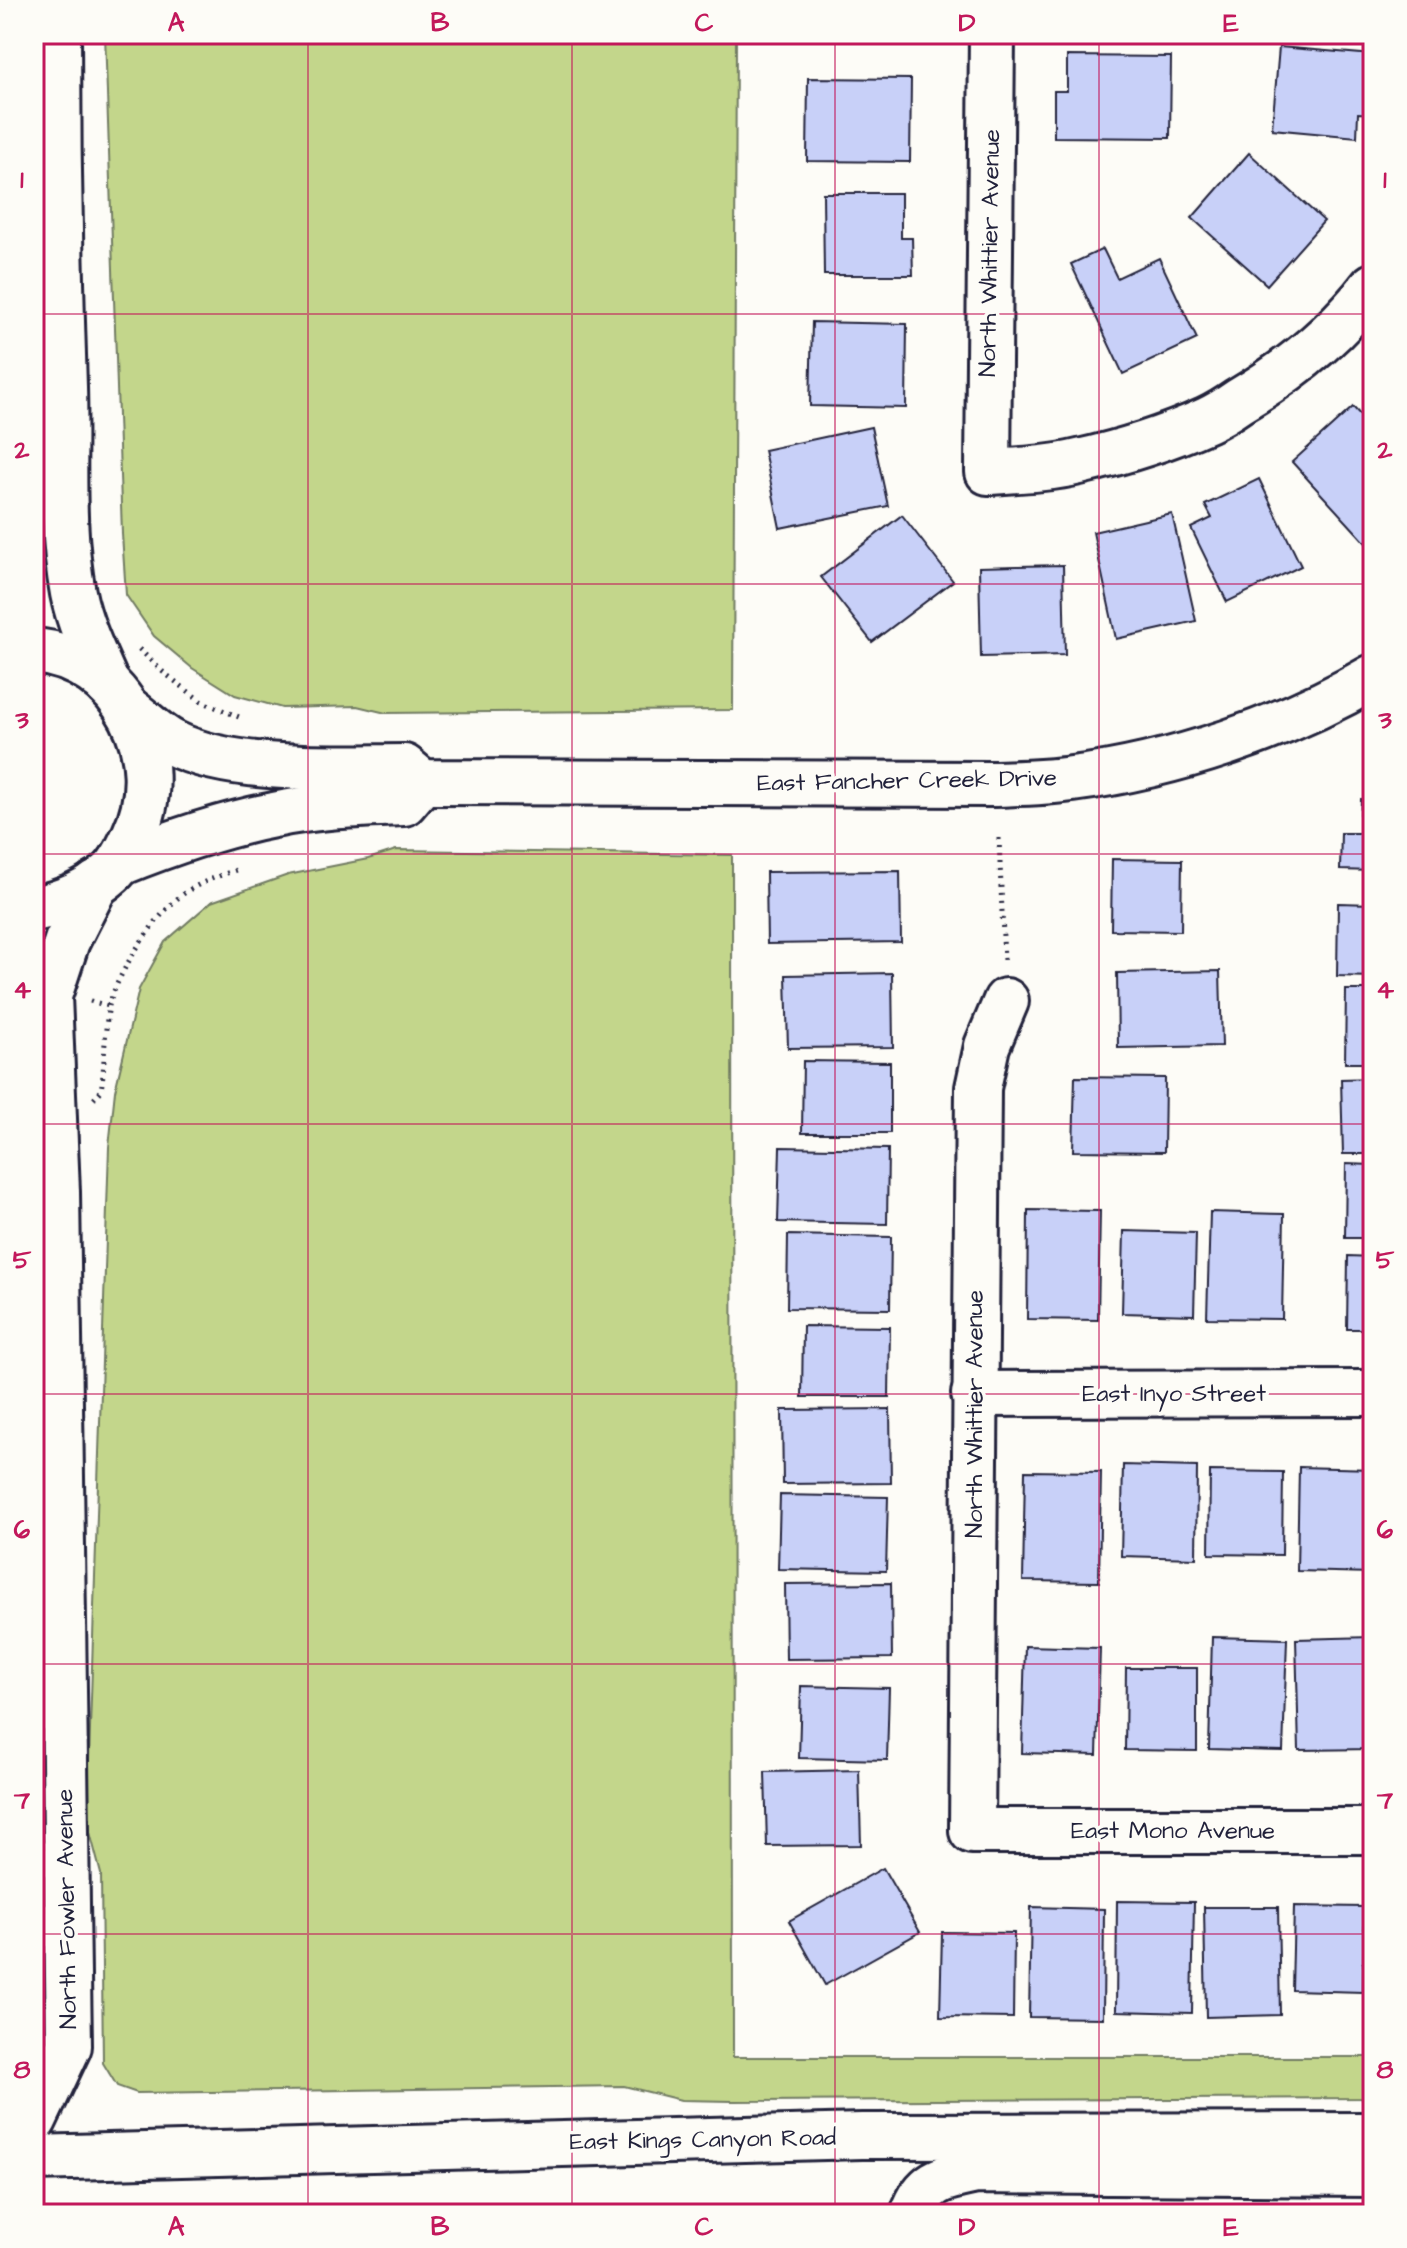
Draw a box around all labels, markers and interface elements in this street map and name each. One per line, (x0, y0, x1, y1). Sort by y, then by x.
text: A (168, 5, 185, 41)
text: B (431, 5, 450, 41)
text: C (695, 5, 714, 41)
text: D (959, 5, 976, 41)
text: E (1223, 5, 1239, 41)
street label: North Whittier Avenue (971, 129, 1009, 377)
text: 1 (20, 162, 24, 198)
text: 1 (1383, 162, 1387, 198)
text: 2 (14, 432, 30, 468)
text: 2 (1377, 432, 1393, 468)
text: 3 (14, 702, 29, 738)
text: 3 (1377, 702, 1392, 738)
street label: East Fancher Creek Drive (757, 761, 1057, 801)
text: 4 (13, 972, 31, 1008)
text: 4 (1376, 972, 1394, 1008)
text: 5 (13, 1242, 32, 1278)
text: 5 (1376, 1242, 1395, 1278)
street label: North Whittier Avenue (958, 1290, 992, 1538)
street label: East Inyo Street (1082, 1377, 1266, 1412)
text: 6 (14, 1512, 31, 1548)
text: 6 (1377, 1512, 1394, 1548)
text: 7 (13, 1782, 30, 1818)
text: 7 (1376, 1782, 1393, 1818)
street label: North Fowler Avenue (48, 1789, 86, 2029)
street label: East Mono Avenue (1071, 1814, 1275, 1848)
text: 8 (14, 2052, 31, 2088)
text: 8 (1377, 2052, 1394, 2088)
street label: East Kings Canyon Road (569, 2121, 837, 2160)
text: A (168, 2209, 185, 2245)
text: B (431, 2209, 450, 2245)
text: C (695, 2209, 714, 2245)
text: D (959, 2209, 976, 2245)
text: E (1223, 2209, 1239, 2245)

